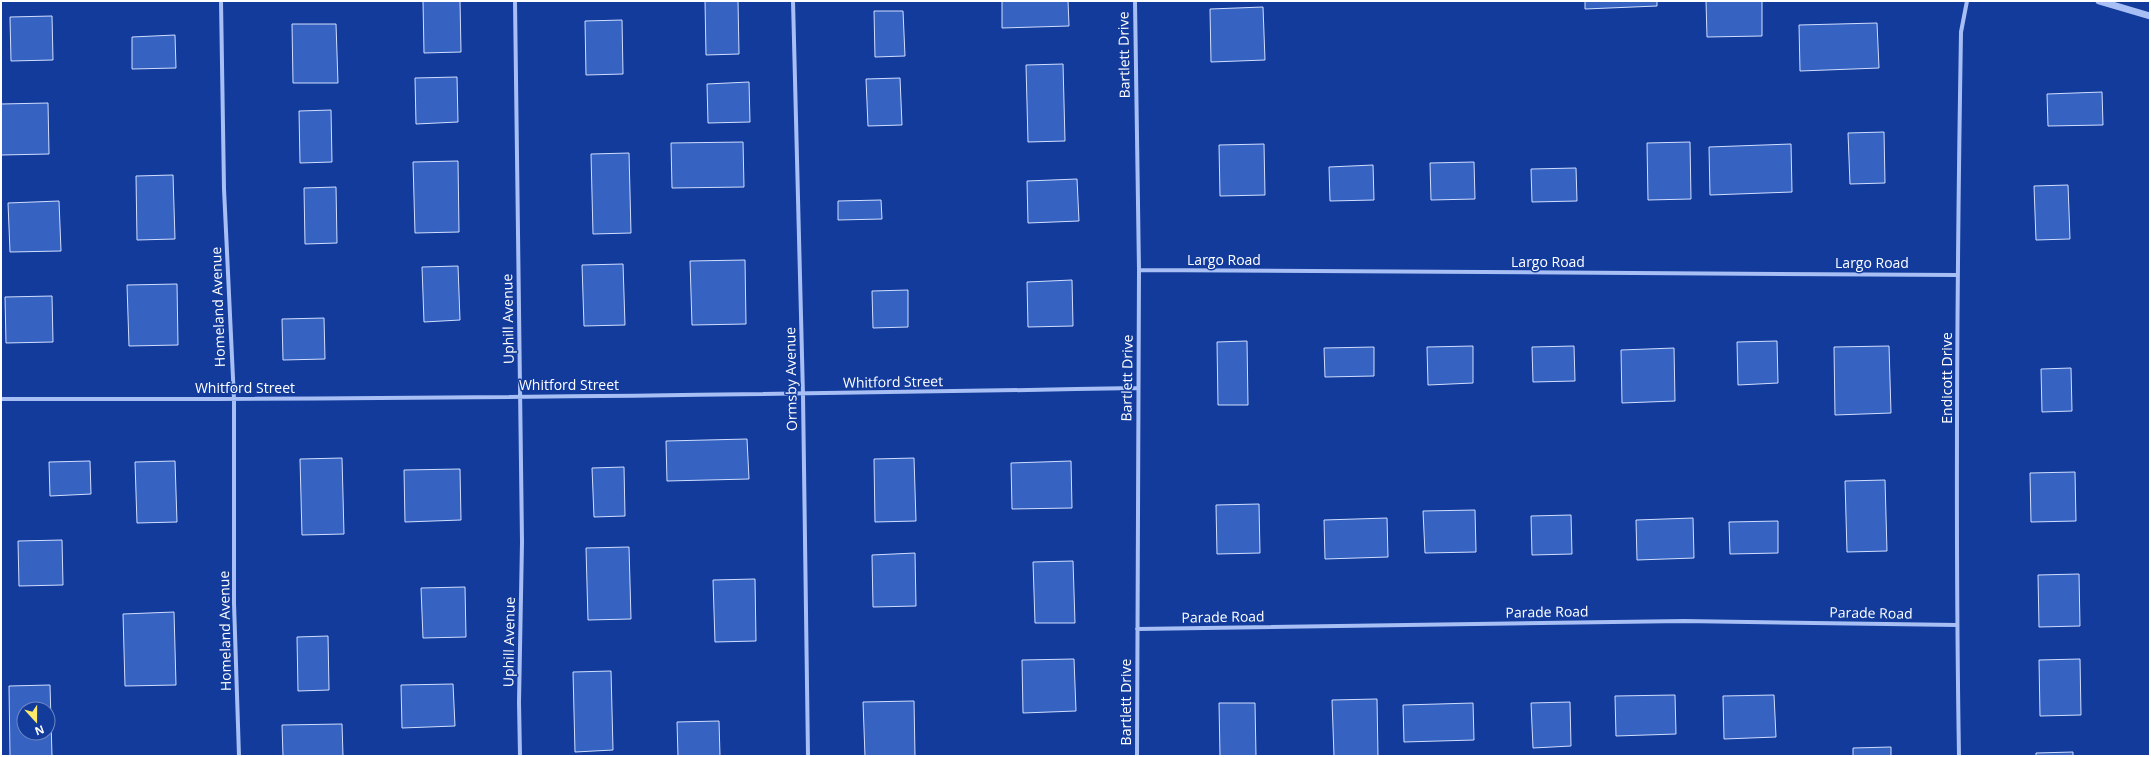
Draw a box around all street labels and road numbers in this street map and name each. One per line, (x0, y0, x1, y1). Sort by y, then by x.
street label: Bartlett Drive (1113, 11, 1134, 99)
street label: Homeland Avenue (206, 246, 229, 368)
street label: Largo Road (1187, 250, 1261, 269)
street label: Largo Road (1511, 252, 1585, 271)
street label: Largo Road (1835, 253, 1909, 272)
street label: Uphill Avenue (497, 274, 518, 364)
street label: Ormsby Avenue (780, 327, 801, 431)
street label: Endicott Drive (1937, 332, 1956, 424)
street label: Bartlett Drive (1116, 334, 1137, 422)
street label: Whitford Street (843, 371, 943, 392)
street label: Whitford Street (519, 375, 619, 394)
street label: Whitford Street (195, 378, 295, 397)
street label: Homeland Avenue (214, 571, 235, 691)
street label: Uphill Avenue (498, 597, 519, 687)
street label: Parade Road (1505, 601, 1589, 622)
street label: Parade Road (1829, 602, 1913, 623)
street label: Parade Road (1181, 606, 1265, 627)
street label: Bartlett Drive (1116, 658, 1135, 745)

